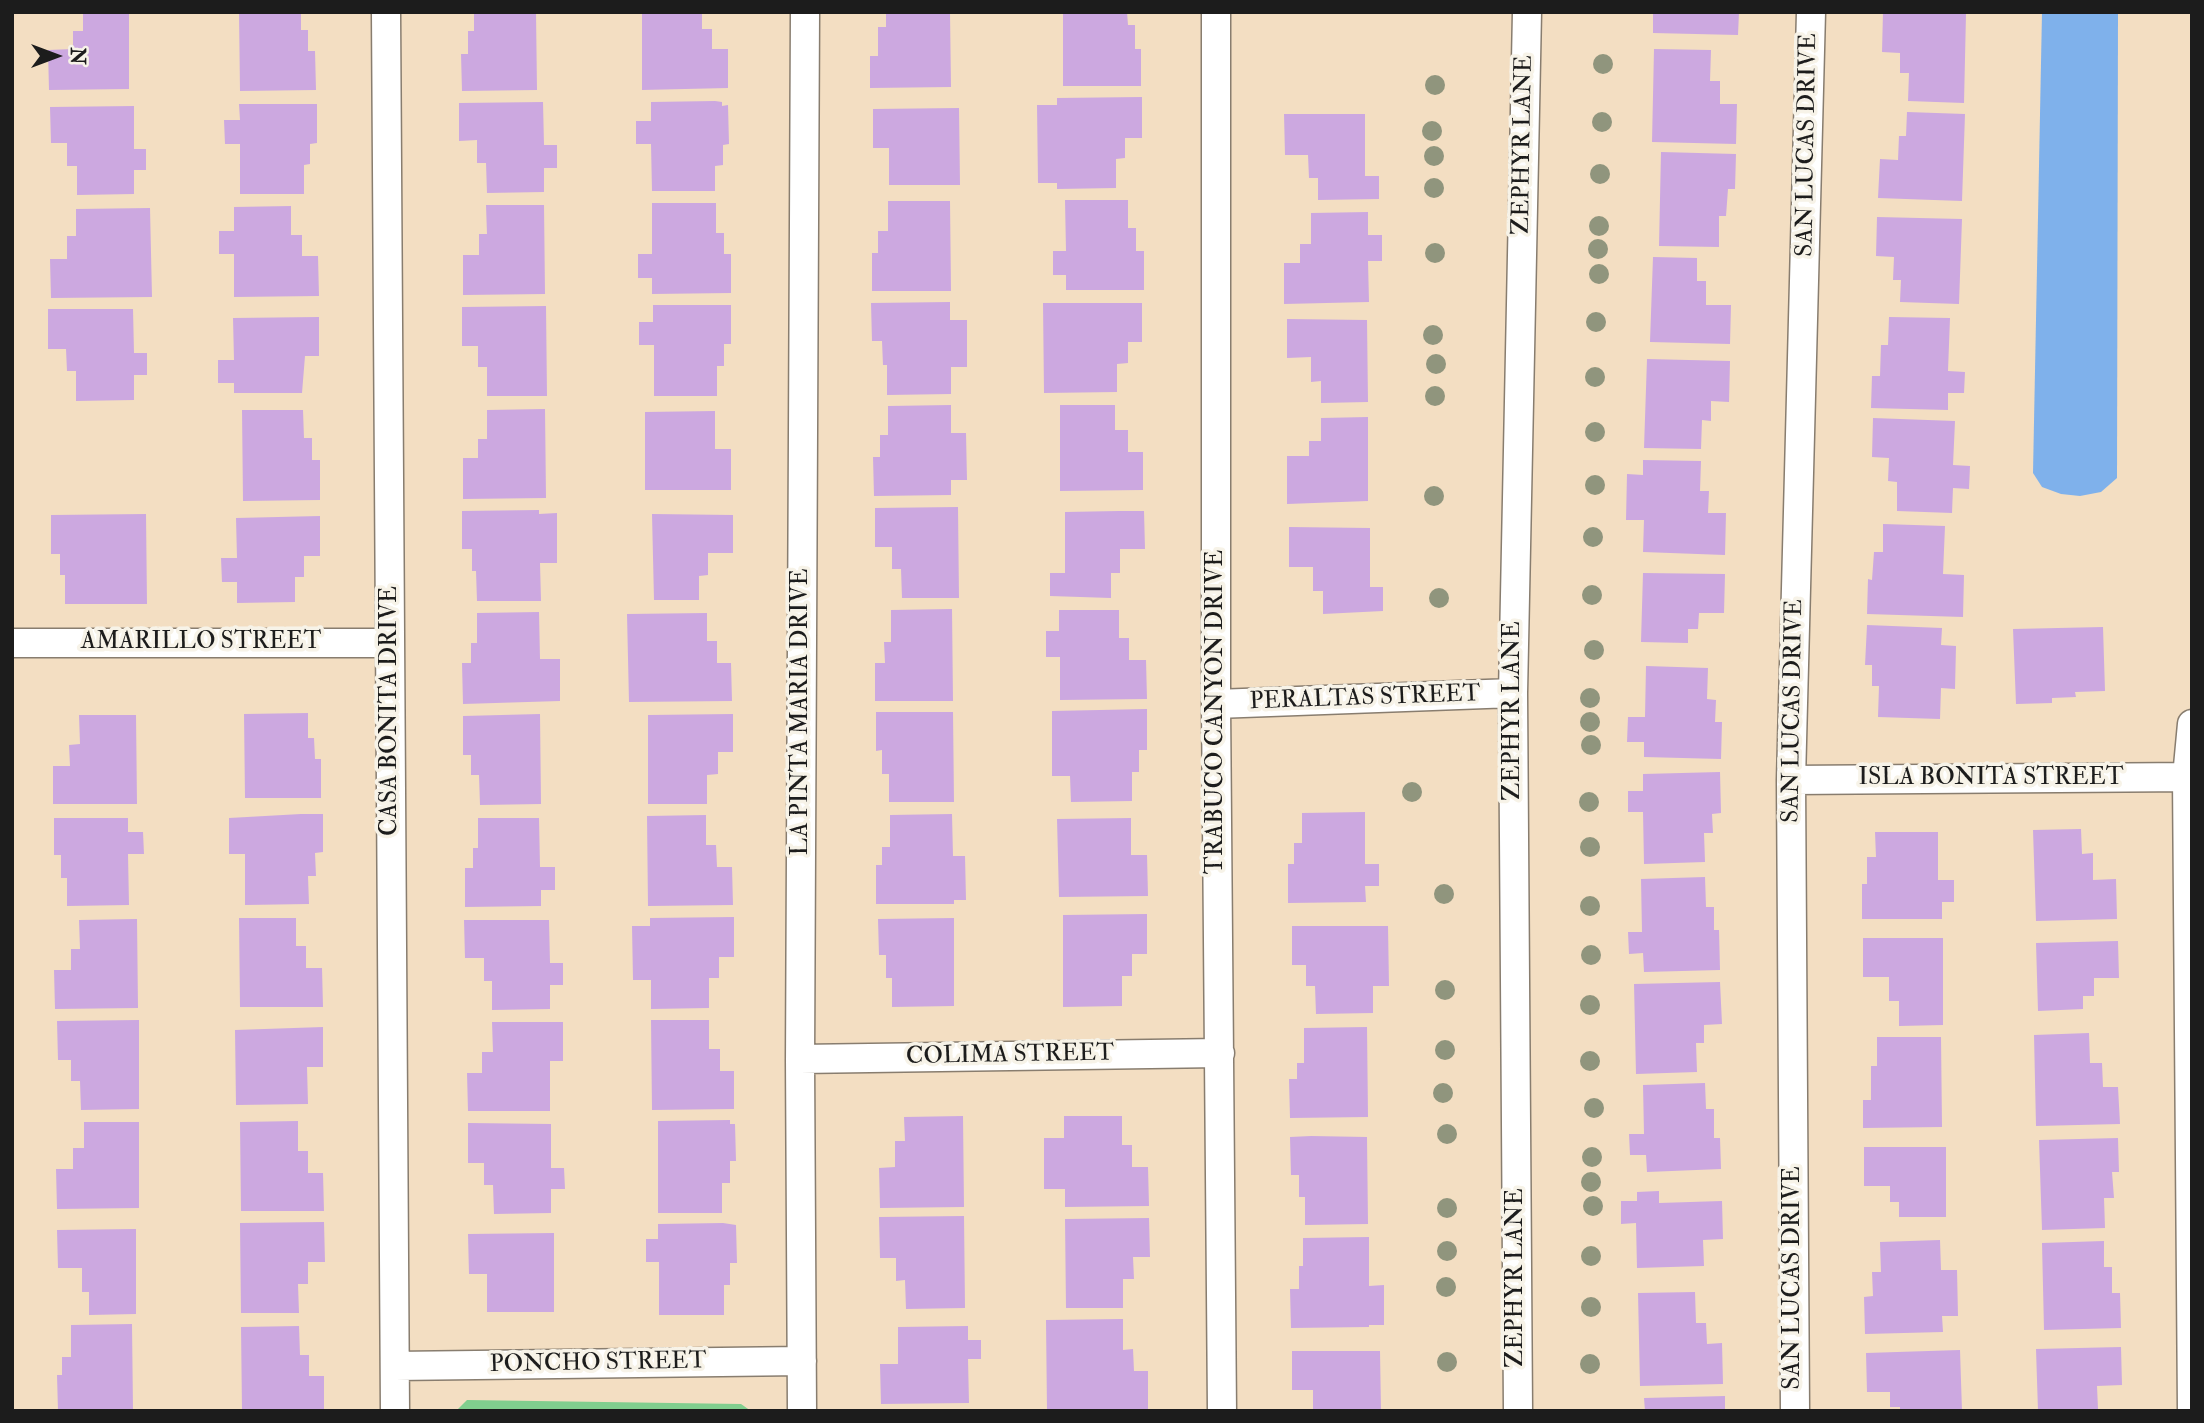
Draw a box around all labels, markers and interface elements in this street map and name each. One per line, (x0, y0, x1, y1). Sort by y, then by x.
north arrow (21, 21, 91, 91)
street label: SAN LUCAS DRIVE (1792, 33, 1824, 257)
text: N (65, 47, 89, 65)
street label: ZEPHYR LANE (1508, 55, 1540, 235)
street label: TRABUCO CANYON DRIVE (1203, 550, 1231, 874)
street label: LA PINTA MARIA DRIVE (788, 569, 816, 855)
street label: CASA BONITA DRIVE (377, 586, 405, 836)
street label: SAN LUCAS DRIVE (1778, 599, 1810, 823)
street label: ZEPHYR LANE (1500, 621, 1528, 801)
street label: AMARILLO STREET (81, 629, 321, 657)
street label: PERALTAS STREET (1249, 681, 1481, 717)
street label: ISLA BONITA STREET (1858, 765, 2124, 793)
street label: COLIMA STREET (906, 1040, 1114, 1072)
street label: SAN LUCAS DRIVE (1780, 1166, 1808, 1390)
street label: ZEPHYR LANE (1503, 1188, 1531, 1368)
street label: PONCHO STREET (489, 1348, 707, 1380)

